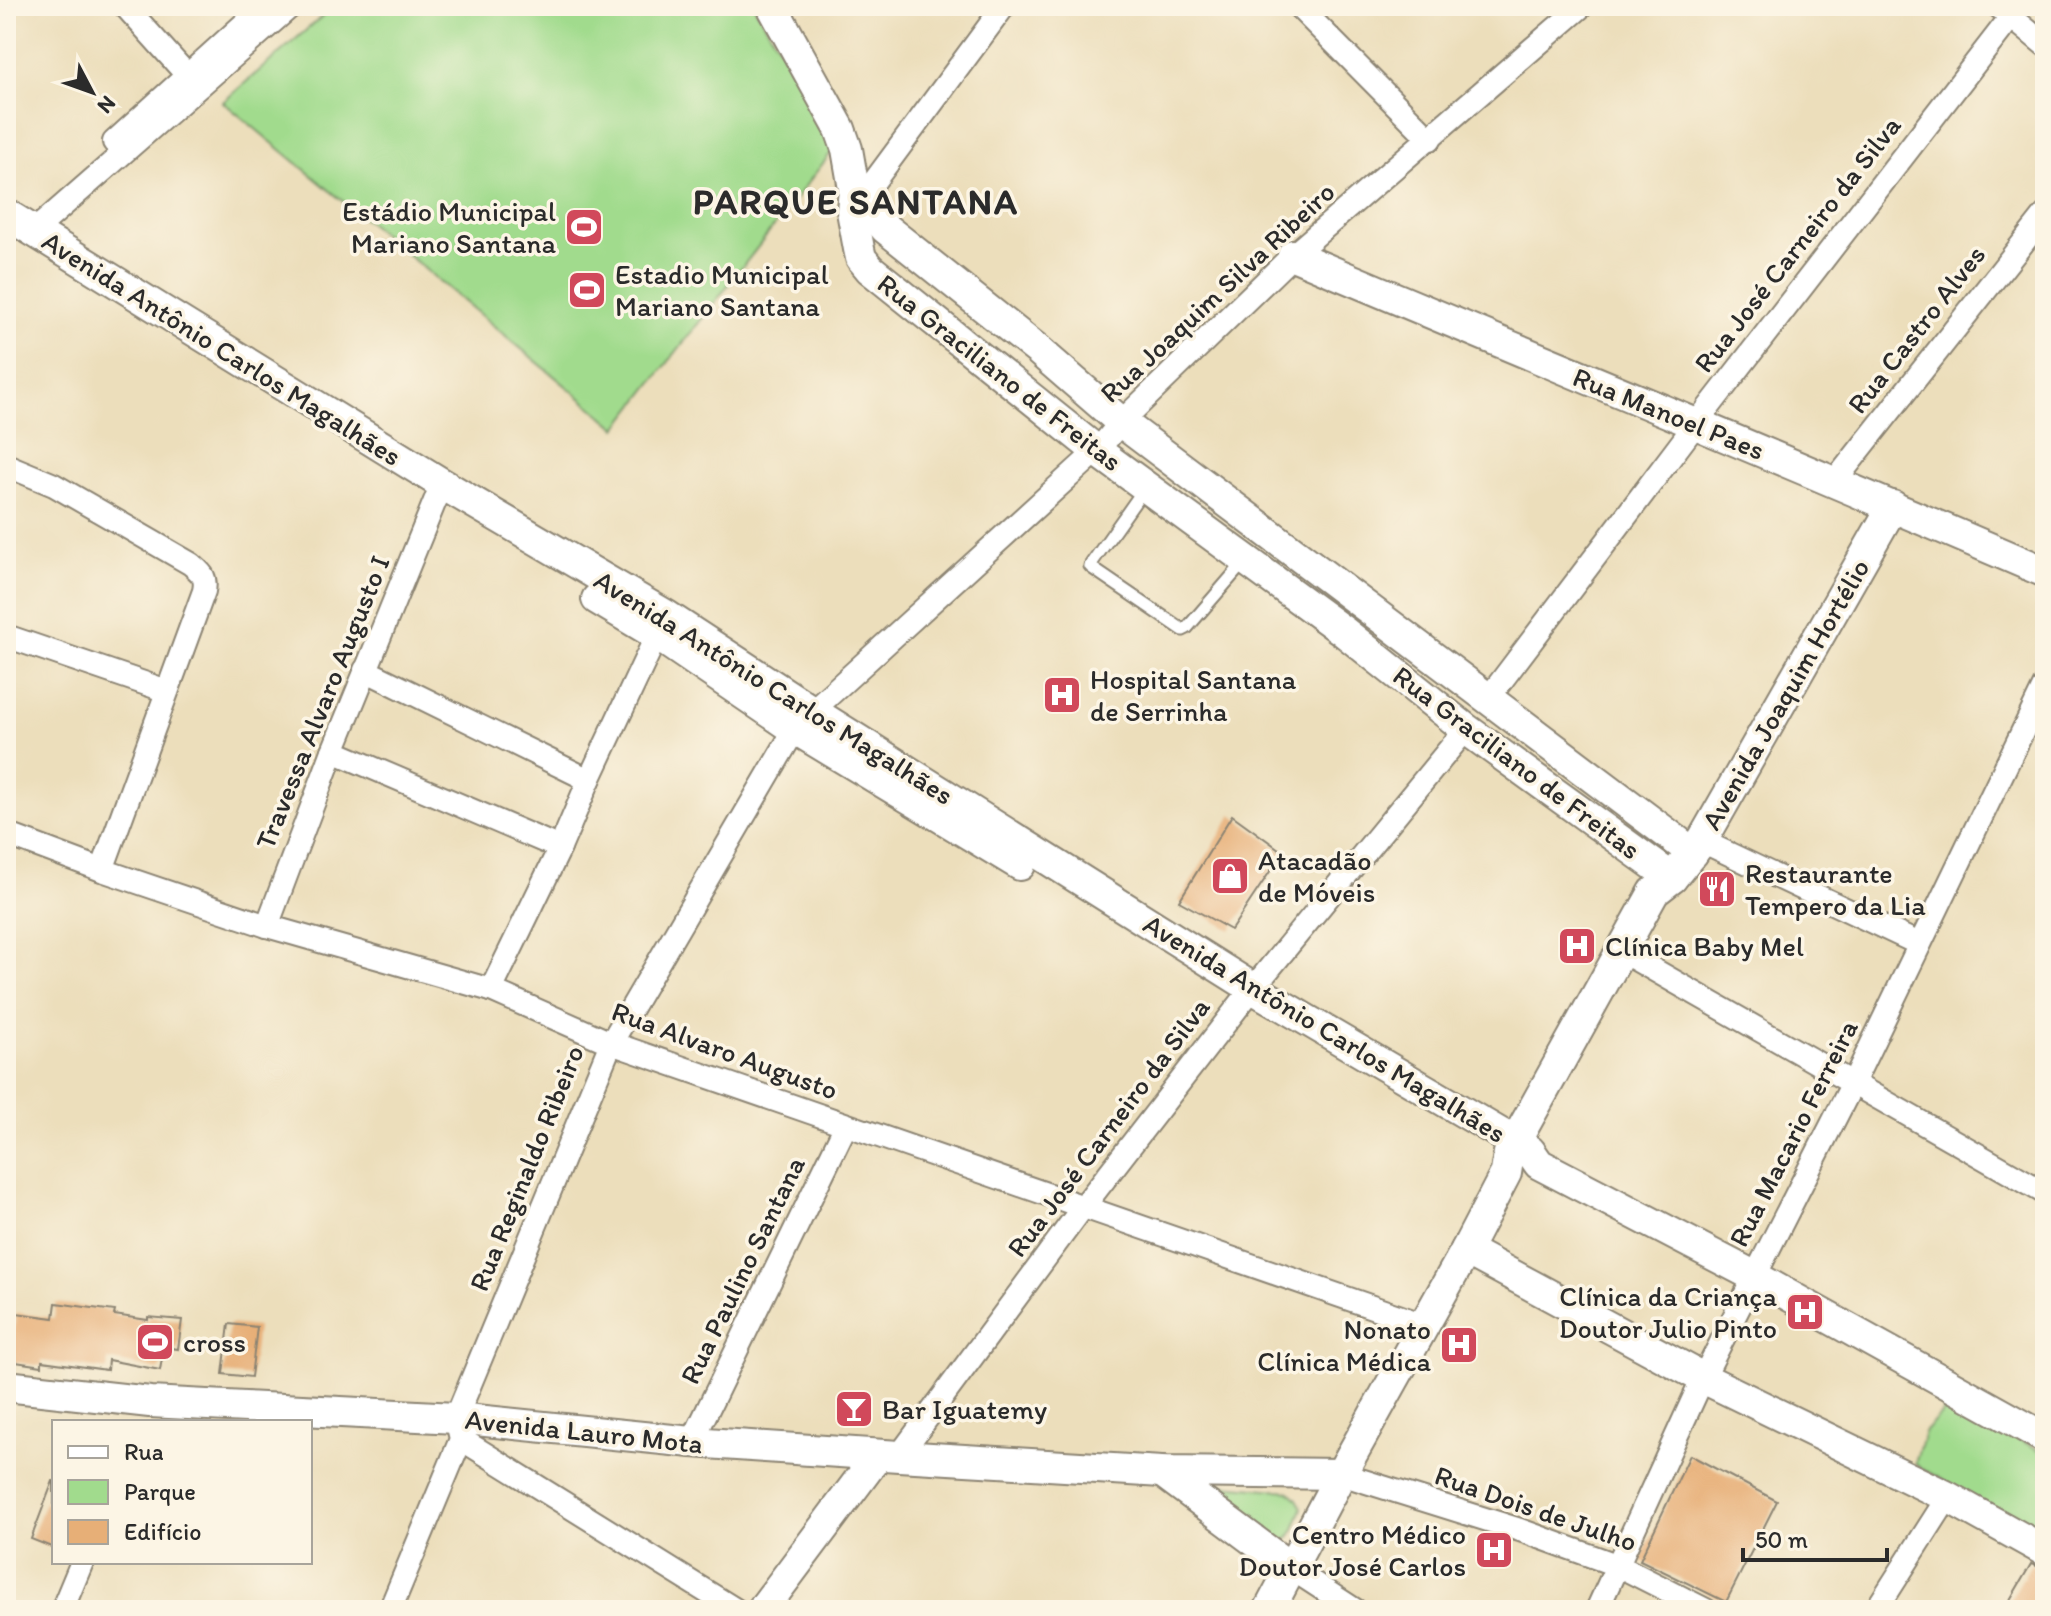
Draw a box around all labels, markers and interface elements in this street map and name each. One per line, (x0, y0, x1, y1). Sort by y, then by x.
north arrow (52, 52, 132, 132)
text: N (92, 90, 122, 119)
street label: Rua José Carneiro da Silva (1686, 109, 1908, 379)
street label: Rua Joaquim Silva Ribeiro (1093, 174, 1341, 410)
district label: PARQUE SANTANA (693, 180, 1019, 223)
place label: Estádio Municipal Mariano Santana (342, 194, 556, 260)
sports icon: Estádio Municipal Mariano Santana (563, 206, 605, 248)
street label: Avenida Antônio Carlos Magalhães (36, 223, 408, 473)
street label: Rua Castro Alves (1840, 238, 1992, 420)
place label: Estadio Municipal Mariano Santana (615, 257, 829, 323)
street label: Rua Graciliano de Freitas (871, 266, 1129, 478)
sports icon: Estadio Municipal Mariano Santana (566, 269, 608, 311)
street label: Rua Manoel Paes (1568, 359, 1770, 467)
street label: Travessa Alvaro Augusto I (247, 550, 397, 854)
street label: Avenida Joaquim Hortélio (1693, 553, 1877, 835)
street label: Avenida Antônio Carlos Magalhães (588, 562, 960, 812)
street label: Rua Graciliano de Freitas (1387, 658, 1647, 866)
place label: Hospital Santana de Serrinha (1090, 662, 1297, 728)
hospital icon: Hospital Santana de Serrinha (1041, 674, 1083, 716)
place label: Atacadão de Móveis (1258, 843, 1375, 909)
shop icon: Atacadão de Móveis (1209, 855, 1251, 897)
place label: Restaurante Tempero da Lia (1745, 856, 1926, 922)
restaurant icon: Restaurante Tempero da Lia (1696, 868, 1738, 910)
street label: Avenida Antônio Carlos Magalhães (1138, 906, 1512, 1150)
hospital icon: Clínica Baby Mel (1556, 925, 1598, 967)
place label: Clínica Baby Mel (1605, 929, 1804, 963)
street label: Rua José Carneiro da Silva (999, 990, 1217, 1263)
street label: Rua Alvaro Augusto (607, 993, 843, 1107)
street label: Rua Macario Ferreira (1721, 1013, 1865, 1252)
street label: Rua Reginaldo Ribeiro (461, 1040, 591, 1296)
street label: Rua Paulino Santana (672, 1150, 812, 1389)
place label: Clínica da Criança Doutor Julio Pinto (1559, 1279, 1777, 1345)
hospital icon: Clínica da Criança Doutor Julio Pinto (1784, 1291, 1826, 1333)
place label: Nonato Clínica Médica (1257, 1312, 1431, 1378)
sports icon: cross (134, 1321, 176, 1363)
hospital icon: Nonato Clínica Médica (1438, 1324, 1480, 1366)
place label: cross (183, 1325, 246, 1359)
bar icon: Bar Iguatemy (833, 1388, 875, 1430)
place label: Bar Iguatemy (882, 1392, 1047, 1426)
street label: Avenida Lauro Mota (463, 1402, 705, 1460)
legend (52, 1420, 312, 1564)
text: Rua (124, 1437, 164, 1466)
street label: Rua Dois de Julho (1430, 1457, 1642, 1559)
text: Parque (124, 1477, 196, 1506)
scale bar (1743, 1512, 1887, 1562)
text: Edifício (124, 1517, 201, 1546)
place label: Centro Médico Doutor José Carlos (1239, 1517, 1466, 1583)
text: 50 m (1755, 1525, 1808, 1554)
hospital icon: Centro Médico Doutor José Carlos (1473, 1529, 1515, 1571)

